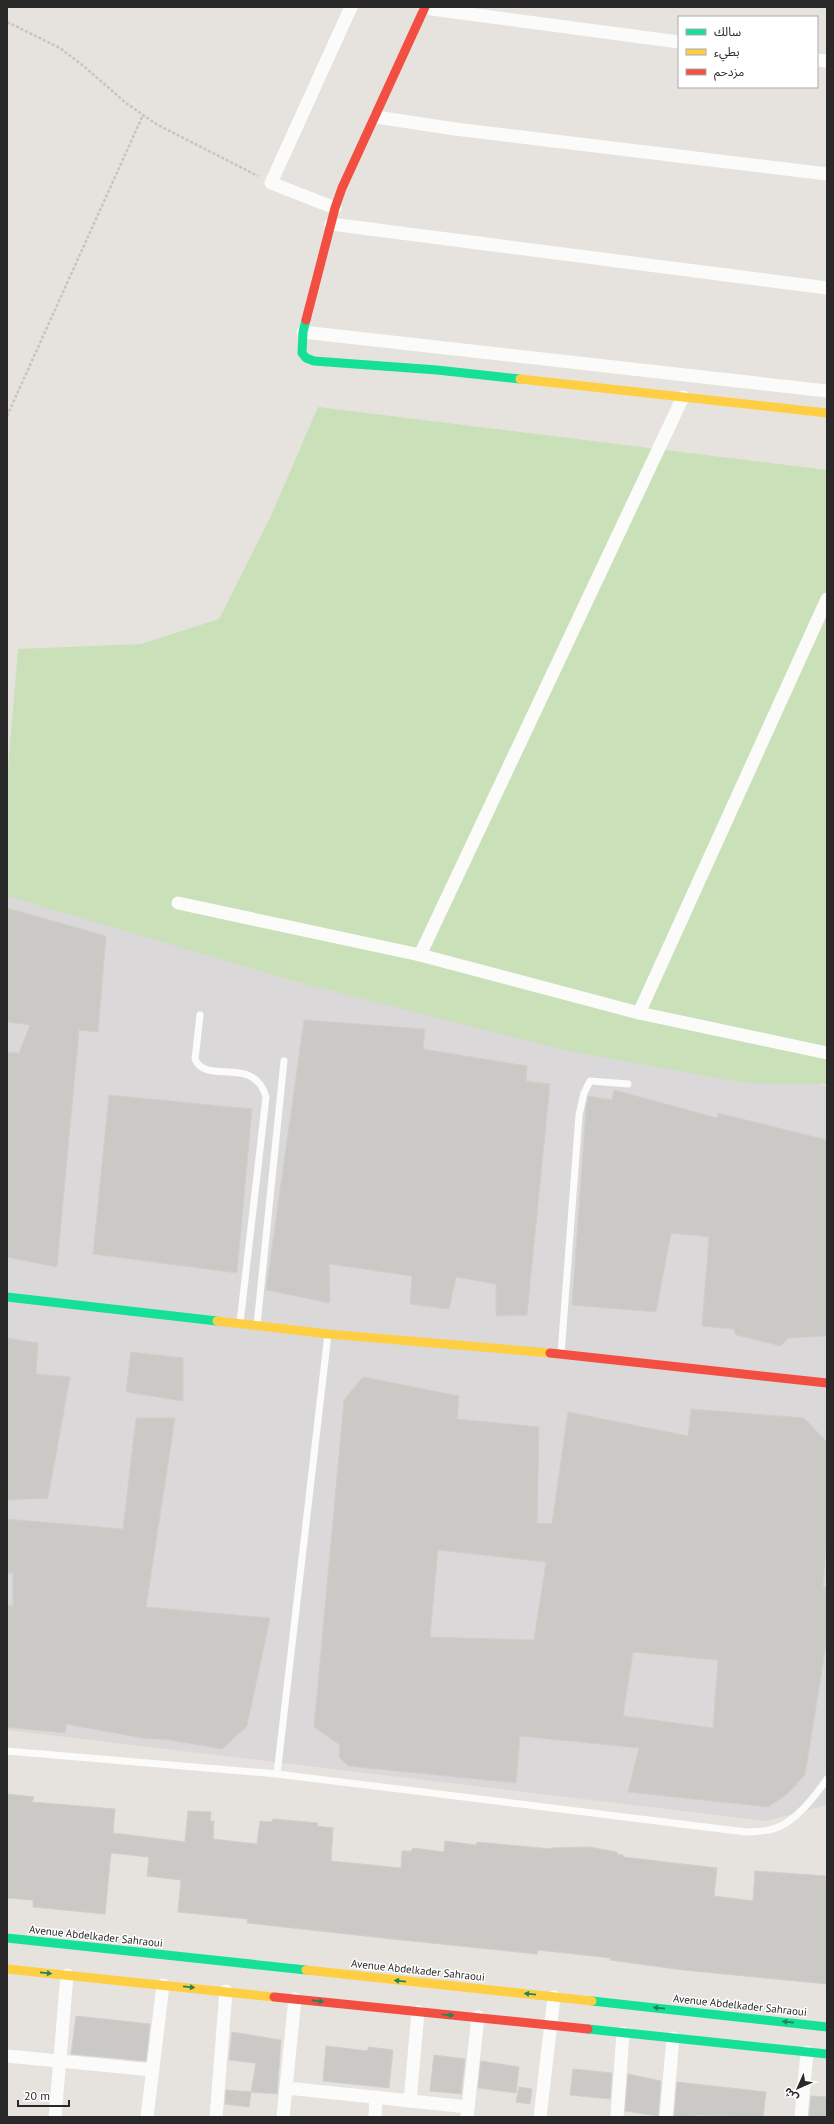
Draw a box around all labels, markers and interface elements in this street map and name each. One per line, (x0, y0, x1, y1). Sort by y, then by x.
legend (678, 16, 818, 88)
text: سالك (714, 24, 741, 39)
text: بطيء (714, 44, 740, 62)
text: مزدحم (714, 64, 744, 81)
street label: Avenue Abdelkader Sahraoui (29, 1922, 164, 1950)
street label: Avenue Abdelkader Sahraoui (351, 1956, 486, 1984)
one-way arrow (40, 1969, 52, 1976)
one-way arrow (394, 1977, 407, 1984)
one-way arrow (183, 1984, 195, 1991)
one-way arrow (524, 1991, 536, 1997)
street label: Avenue Abdelkader Sahraoui (673, 1991, 808, 2019)
one-way arrow (312, 1998, 324, 2005)
one-way arrow (653, 2005, 665, 2011)
one-way arrow (442, 2011, 454, 2018)
one-way arrow (782, 2019, 794, 2026)
north arrow (778, 2068, 818, 2108)
scale bar (18, 2082, 69, 2108)
text: ش (781, 2085, 801, 2105)
text: 20 m (24, 2088, 50, 2103)

